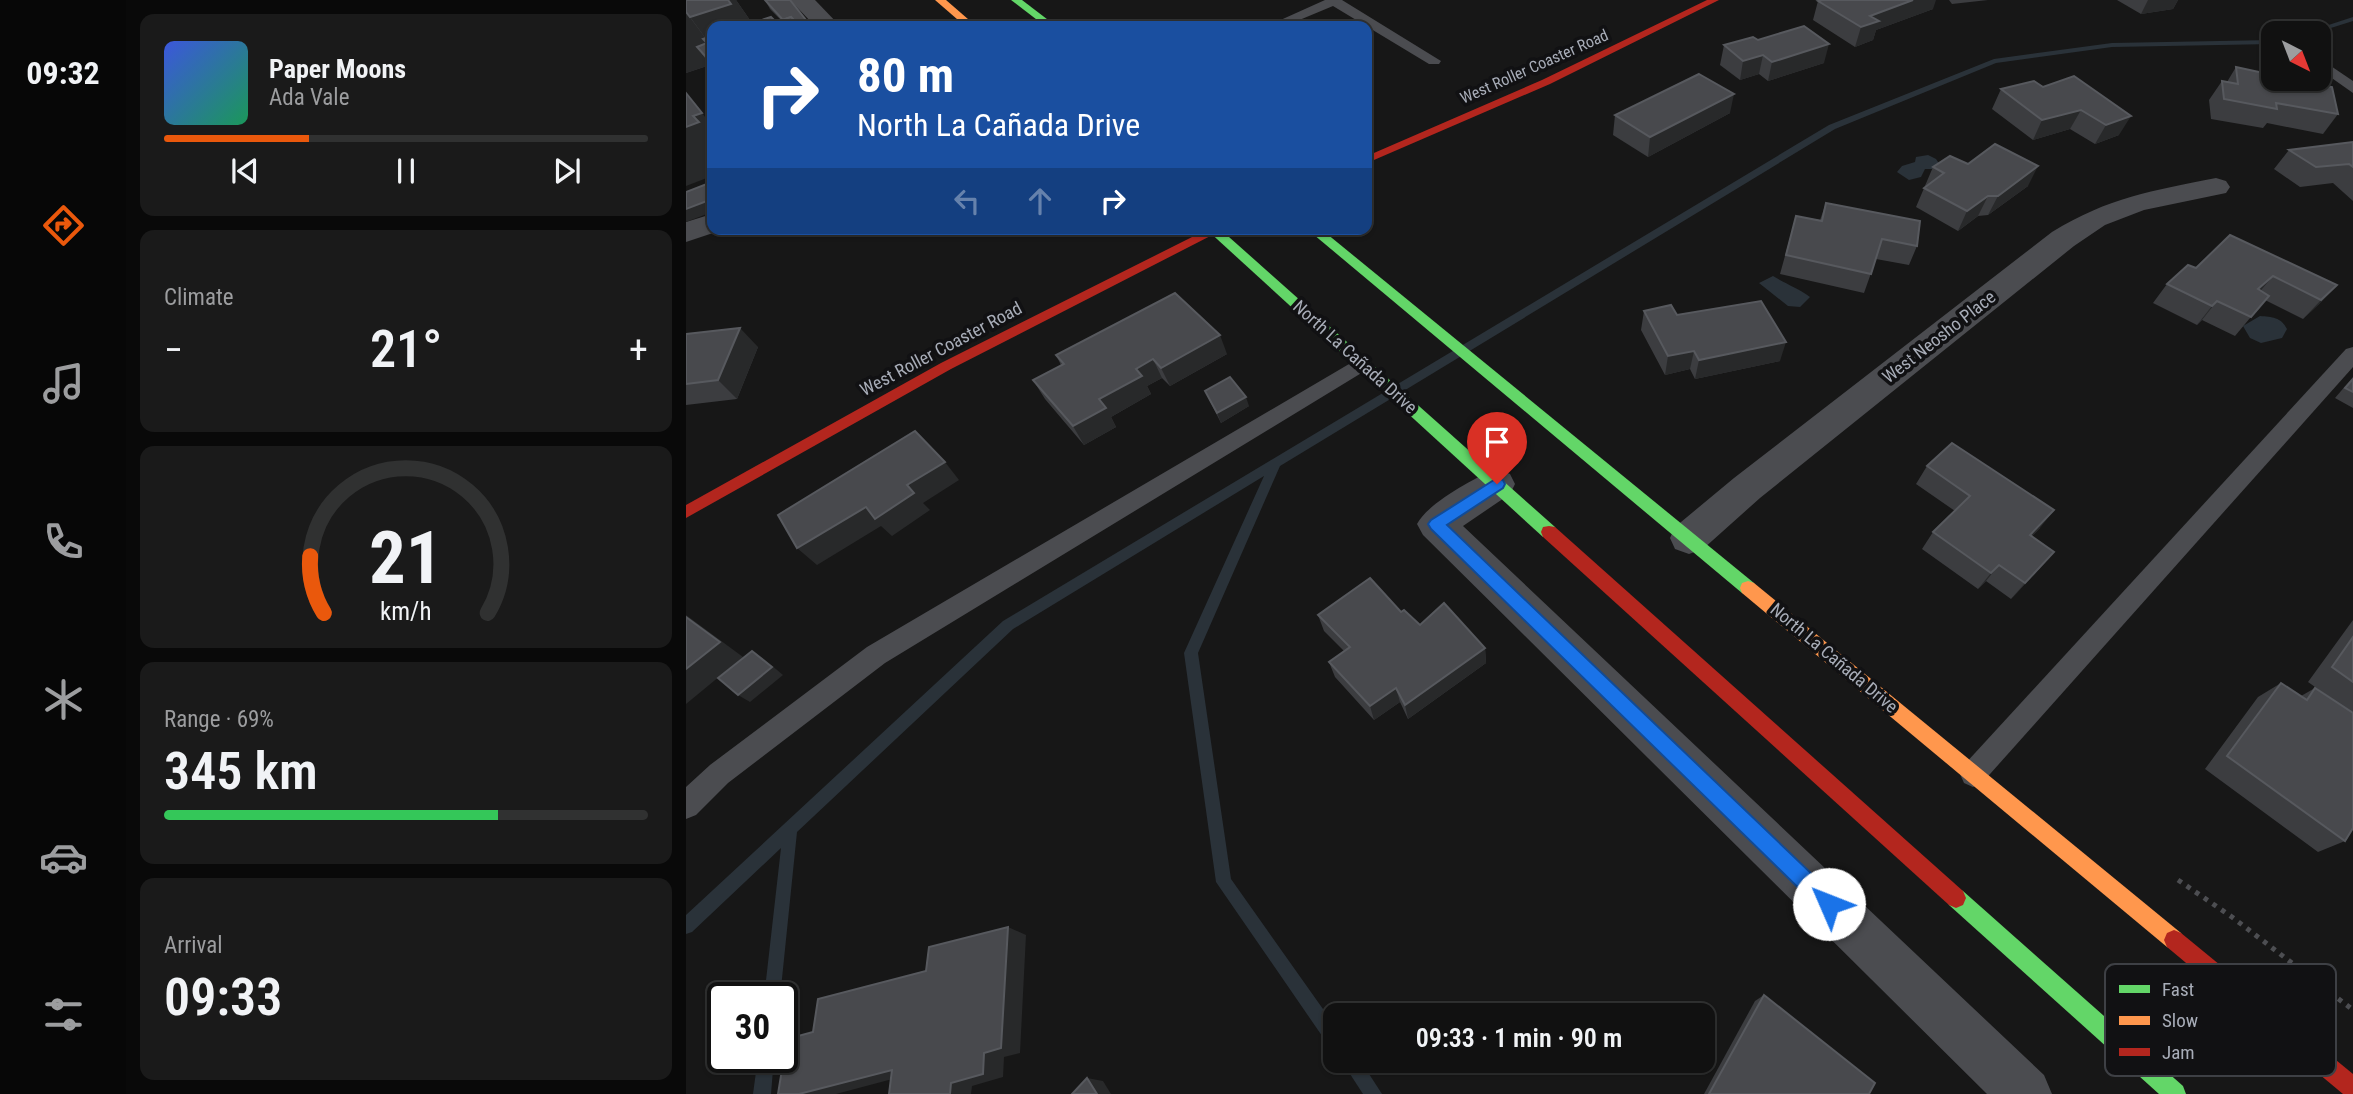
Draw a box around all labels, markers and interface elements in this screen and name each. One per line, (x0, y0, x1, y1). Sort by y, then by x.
north arrow (2261, 21, 2331, 91)
map controls (2261, 21, 2331, 91)
street label: West Roller Coaster Road (1457, 25, 1611, 108)
text: 80 m (857, 47, 954, 104)
icon: right (742, 49, 833, 140)
text: 09:32 (26, 54, 100, 92)
text: Paper Moons (269, 54, 406, 84)
text: Ada Vale (269, 84, 349, 111)
text: North La Cañada Drive (857, 106, 1140, 144)
icon: previous (226, 152, 264, 190)
icon: pause (387, 152, 425, 190)
icon: next (548, 152, 586, 190)
icon: left (948, 182, 986, 220)
icon: ahead (1021, 182, 1059, 220)
icon: right (1094, 182, 1132, 220)
icon: directions (39, 201, 88, 250)
text: Climate (164, 284, 234, 311)
street label: West Neosho Place (1878, 286, 1999, 387)
street label: North La Cañada Drive (1289, 296, 1422, 418)
street label: West Roller Coaster Road (856, 297, 1025, 400)
text: 21° (370, 319, 442, 380)
text: − (164, 328, 183, 372)
text: + (629, 328, 648, 372)
icon: music (39, 359, 88, 408)
pin (1467, 412, 1527, 484)
icon: arrive (1478, 423, 1516, 461)
text: 21 (369, 515, 443, 601)
icon: phone (39, 517, 88, 566)
text: km/h (380, 597, 432, 626)
street label: North La Cañada Drive (1767, 598, 1902, 717)
icon: climate (39, 675, 88, 724)
text: Range · 69% (164, 706, 274, 733)
text: 345 km (164, 741, 318, 802)
icon: car (39, 833, 88, 882)
position arrow (1792, 867, 1866, 941)
text: Arrival (164, 932, 223, 959)
legend (2105, 964, 2336, 1076)
text: 09:33 (164, 967, 282, 1028)
text: Fast (2162, 978, 2194, 1001)
speed limit sign: 30 (707, 982, 798, 1073)
icon: filters (39, 990, 88, 1039)
text: Slow (2162, 1009, 2198, 1032)
text: 09:33 · 1 min · 90 m (1416, 1023, 1622, 1053)
text: Jam (2162, 1041, 2195, 1064)

